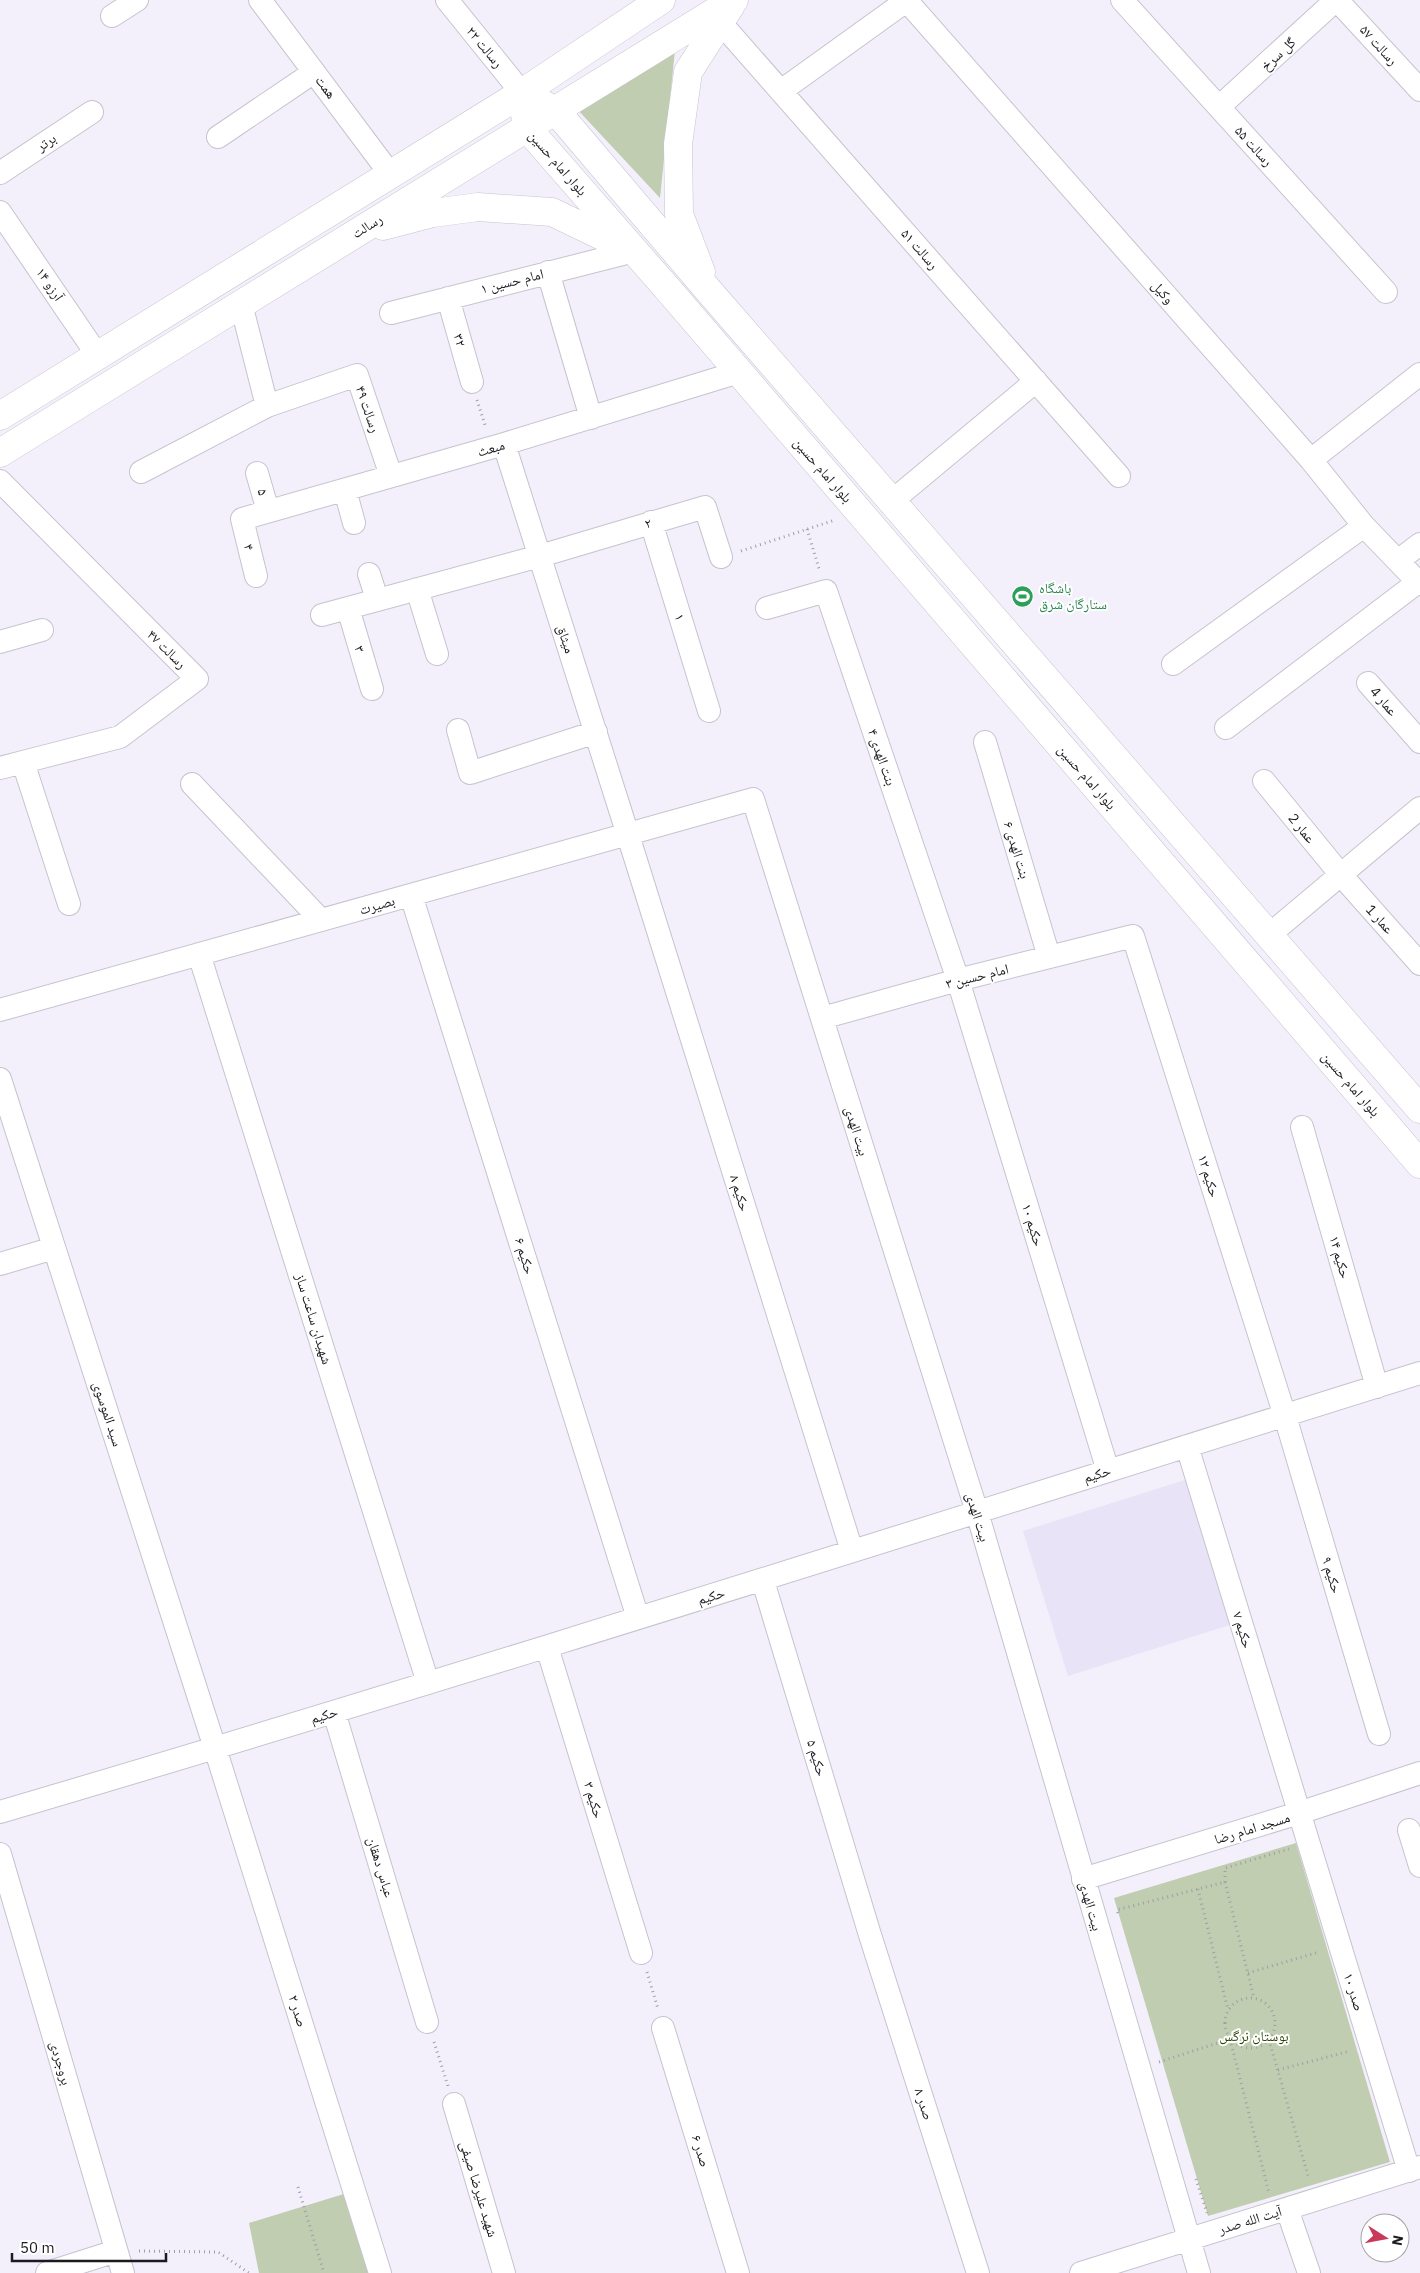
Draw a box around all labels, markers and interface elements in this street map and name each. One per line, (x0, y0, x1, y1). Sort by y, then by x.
street label: رسالت ۵۷ (1356, 21, 1402, 69)
street label: رسالت ۲۲ (463, 23, 507, 71)
street label: گل سرخ (1257, 33, 1300, 75)
street label: همت (311, 72, 341, 102)
street label: رسالت ۵۵ (1231, 122, 1277, 170)
street label: بلوار امام حسین (524, 127, 591, 200)
street label: برتر (32, 129, 59, 156)
street label: رسالت (348, 210, 386, 242)
street label: رسالت ۵۱ (897, 225, 943, 273)
street label: ۱۴ آرزو (32, 264, 68, 305)
street label: امام حسین ۱ (479, 264, 546, 298)
street label: وکیل (1148, 276, 1178, 308)
street label: ۳۲ (450, 331, 470, 349)
street label: رسالت ۴۹ (352, 383, 384, 435)
street label: بلوار امام حسین (789, 434, 856, 507)
street label: مبعث (475, 436, 507, 460)
street label: ۵ (253, 486, 273, 498)
street label: ۲ (642, 513, 654, 533)
street label: ۴ (240, 542, 258, 552)
place label: باشگاه ستارگان شرق (1039, 579, 1107, 613)
sports icon: باشگاه ستارگان شرق (1011, 584, 1035, 608)
street label: ۱ (670, 611, 690, 623)
street label: میثاق (553, 622, 579, 656)
street label: رسالت ۴۷ (144, 626, 190, 672)
street label: ۳ (350, 643, 370, 655)
street label: عمار 4 (1366, 682, 1402, 720)
street label: بنت الهدی ۴ (864, 726, 900, 788)
street label: بلوار امام حسین (1053, 741, 1120, 814)
street label: عمار 2 (1284, 809, 1320, 847)
street label: بنت الهدی ۶ (1000, 819, 1034, 881)
street label: بصیرت (357, 891, 397, 919)
street label: عمار 1 (1362, 901, 1398, 937)
street label: امام حسین ۳ (944, 959, 1011, 993)
street label: بلوار امام حسین (1317, 1048, 1384, 1121)
street label: بیت الهدی (841, 1104, 873, 1158)
street label: حکیم ۱۲ (1193, 1152, 1224, 1200)
street label: حکیم ۸ (725, 1172, 754, 1214)
street label: حکیم ۱۰ (1017, 1201, 1048, 1249)
street label: حکیم ۱۴ (1324, 1234, 1355, 1281)
street label: حکیم ۶ (510, 1235, 539, 1277)
street label: شهیدان ساعت ساز (291, 1271, 336, 1366)
street label: سید الموسوی (89, 1379, 127, 1449)
street label: حکیم (1081, 1461, 1113, 1488)
street label: بیت الهدی (962, 1490, 994, 1544)
street label: حکیم ۹ (1317, 1554, 1346, 1596)
street label: حکیم (695, 1583, 727, 1610)
street label: حکیم ۷ (1228, 1609, 1257, 1651)
street label: حکیم (308, 1702, 340, 1729)
street label: حکیم ۵ (802, 1737, 831, 1779)
street label: حکیم ۳ (579, 1779, 608, 1821)
street label: مسجد امام رضا (1212, 1808, 1292, 1849)
street label: عباس دهقان (363, 1835, 399, 1899)
street label: بیت الهدی (1075, 1879, 1107, 1933)
street label: صدر ۱۰ (1340, 1971, 1368, 2013)
street label: صدر ۲ (285, 1993, 311, 2029)
park label: بوستان نرگس (1219, 2027, 1289, 2045)
street label: بروجردی (46, 2039, 76, 2087)
street label: صدر ۸ (910, 2086, 938, 2122)
street label: صدر ۶ (688, 2133, 714, 2169)
street label: شهید علیرضا صیفی (456, 2139, 502, 2239)
street label: آیت الله صدر (1215, 2202, 1284, 2238)
north arrow (1360, 2213, 1410, 2263)
scale bar (12, 2230, 166, 2262)
text: N (1388, 2234, 1408, 2247)
text: 50 m (20, 2238, 55, 2257)

